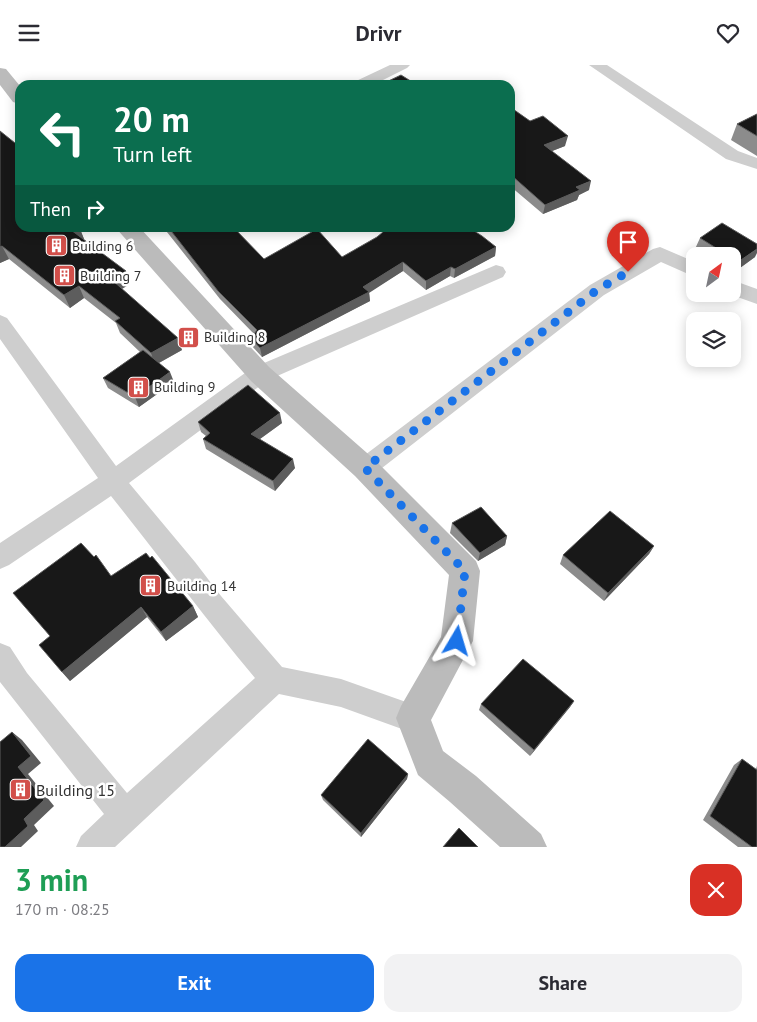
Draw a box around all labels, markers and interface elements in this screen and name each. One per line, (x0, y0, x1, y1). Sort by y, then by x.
icon: menu (15, 19, 43, 47)
text: Drivr (355, 19, 402, 47)
icon: heart (714, 19, 742, 47)
text: 20 m (113, 96, 190, 142)
icon: left (30, 100, 95, 165)
text: Turn left (113, 140, 192, 168)
icon: right (81, 195, 109, 223)
text: Then (30, 197, 71, 221)
pin (607, 221, 649, 272)
icon: arrive (614, 228, 642, 256)
building icon: Building 6 (44, 234, 68, 258)
place label: Building 6 (72, 237, 133, 255)
north arrow (686, 247, 741, 303)
map controls (686, 247, 741, 367)
building icon: Building 7 (52, 264, 76, 288)
place label: Building 7 (80, 267, 141, 285)
button: layers (686, 312, 741, 367)
building icon: Building 8 (176, 325, 200, 349)
place label: Building 8 (204, 328, 265, 346)
building icon: Building 9 (126, 375, 150, 399)
place label: Building 9 (154, 378, 215, 396)
building icon: Building 14 (139, 574, 163, 598)
place label: Building 14 (167, 577, 236, 595)
position arrow (430, 614, 482, 666)
building icon: Building 15 (8, 778, 32, 802)
place label: Building 15 (36, 780, 115, 800)
text: 3 min (15, 860, 88, 899)
button: close (690, 864, 742, 916)
text: 170 m · 08:25 (15, 899, 110, 919)
button: Exit (15, 954, 374, 1012)
button: Share (384, 954, 742, 1012)

